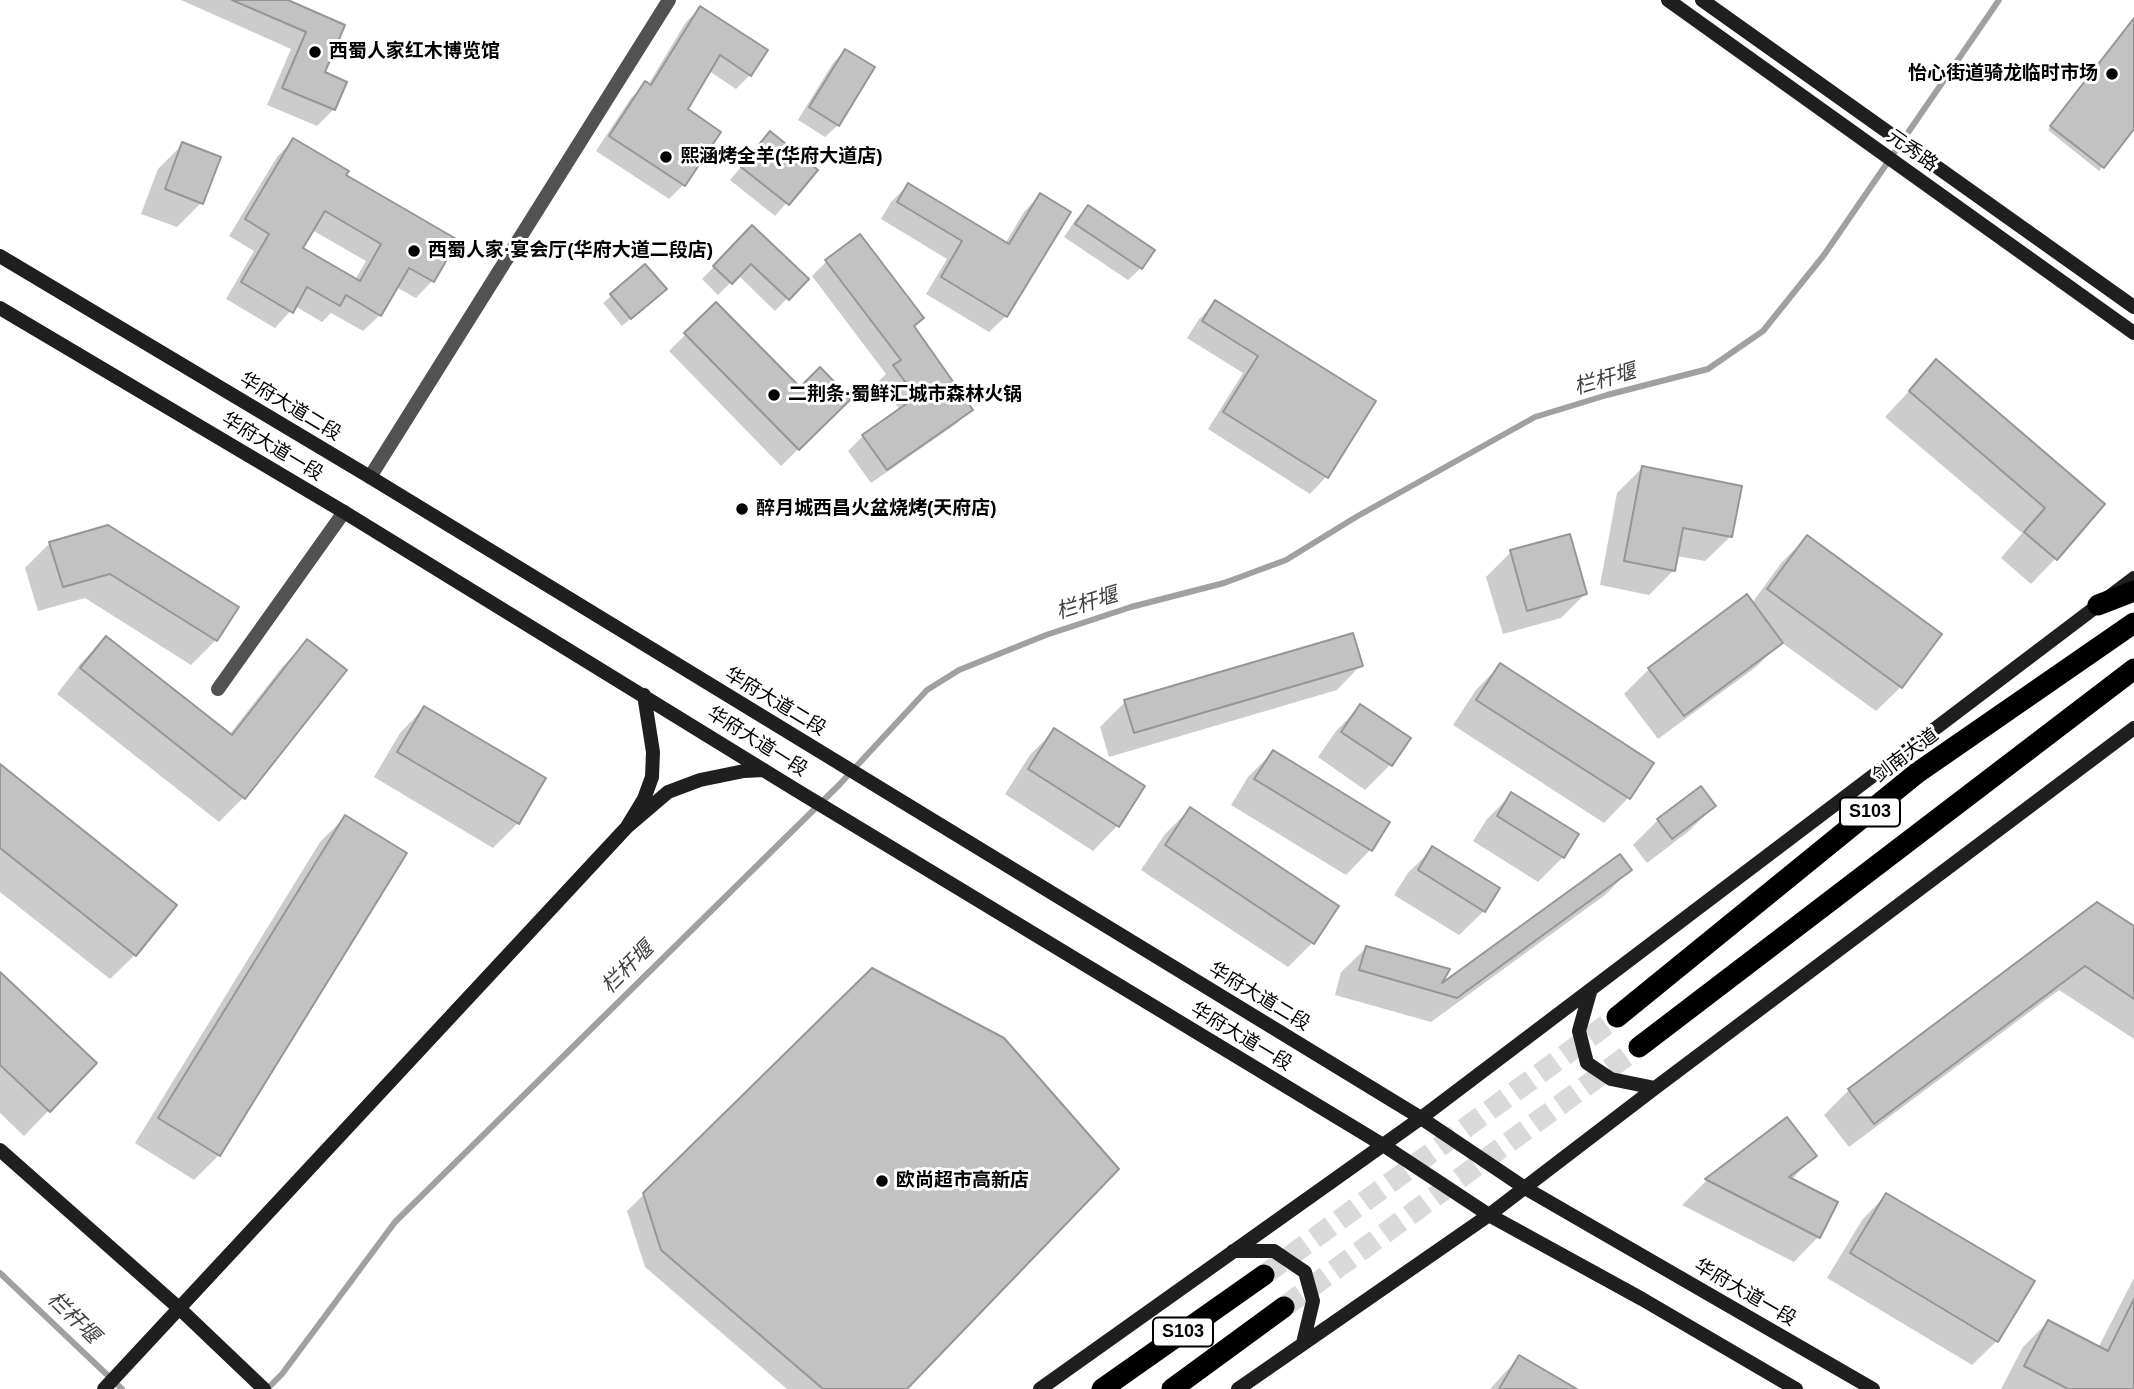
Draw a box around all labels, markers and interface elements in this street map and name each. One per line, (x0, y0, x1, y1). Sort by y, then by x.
place label: 西蜀人家红木博览馆 (329, 41, 500, 63)
marker: 西蜀人家红木博览馆 (307, 44, 323, 60)
place label: 怡心街道骑龙临时市场 (1908, 63, 2098, 85)
marker: 怡心街道骑龙临时市场 (2104, 66, 2120, 82)
street label: 元秀路 (1882, 125, 1942, 177)
place label: 熙涵烤全羊(华府大道店) (680, 146, 883, 168)
marker: 熙涵烤全羊(华府大道店) (658, 149, 674, 165)
place label: 西蜀人家·宴会厅(华府大道二段店) (428, 240, 713, 262)
marker: 西蜀人家·宴会厅(华府大道二段店) (406, 243, 422, 259)
water label: 栏杆堰 (1571, 359, 1639, 401)
street label: 华府大道二段 (235, 368, 345, 446)
place label: 二荆条·蜀鲜汇城市森林火锅 (788, 384, 1022, 406)
marker: 二荆条·蜀鲜汇城市森林火锅 (766, 387, 782, 403)
street label: 华府大道一段 (217, 408, 327, 486)
place label: 醉月城西昌火盆烧烤(天府店) (756, 498, 997, 520)
marker: 醉月城西昌火盆烧烤(天府店) (734, 501, 750, 517)
water label: 栏杆堰 (1053, 583, 1121, 625)
street label: 华府大道二段 (720, 663, 830, 741)
street label: 华府大道一段 (703, 702, 811, 782)
street label: 剑南大道 (1869, 724, 1943, 788)
road number: S103 (1840, 798, 1900, 826)
water label: 栏杆堰 (597, 937, 659, 999)
street label: 华府大道二段 (1204, 958, 1314, 1036)
street label: 华府大道一段 (1186, 998, 1296, 1076)
place label: 欧尚超市高新店 (896, 1170, 1029, 1192)
marker: 欧尚超市高新店 (874, 1173, 890, 1189)
street label: 华府大道一段 (1690, 1255, 1800, 1331)
water label: 栏杆堰 (42, 1287, 104, 1349)
road number: S103 (1153, 1317, 1213, 1346)

